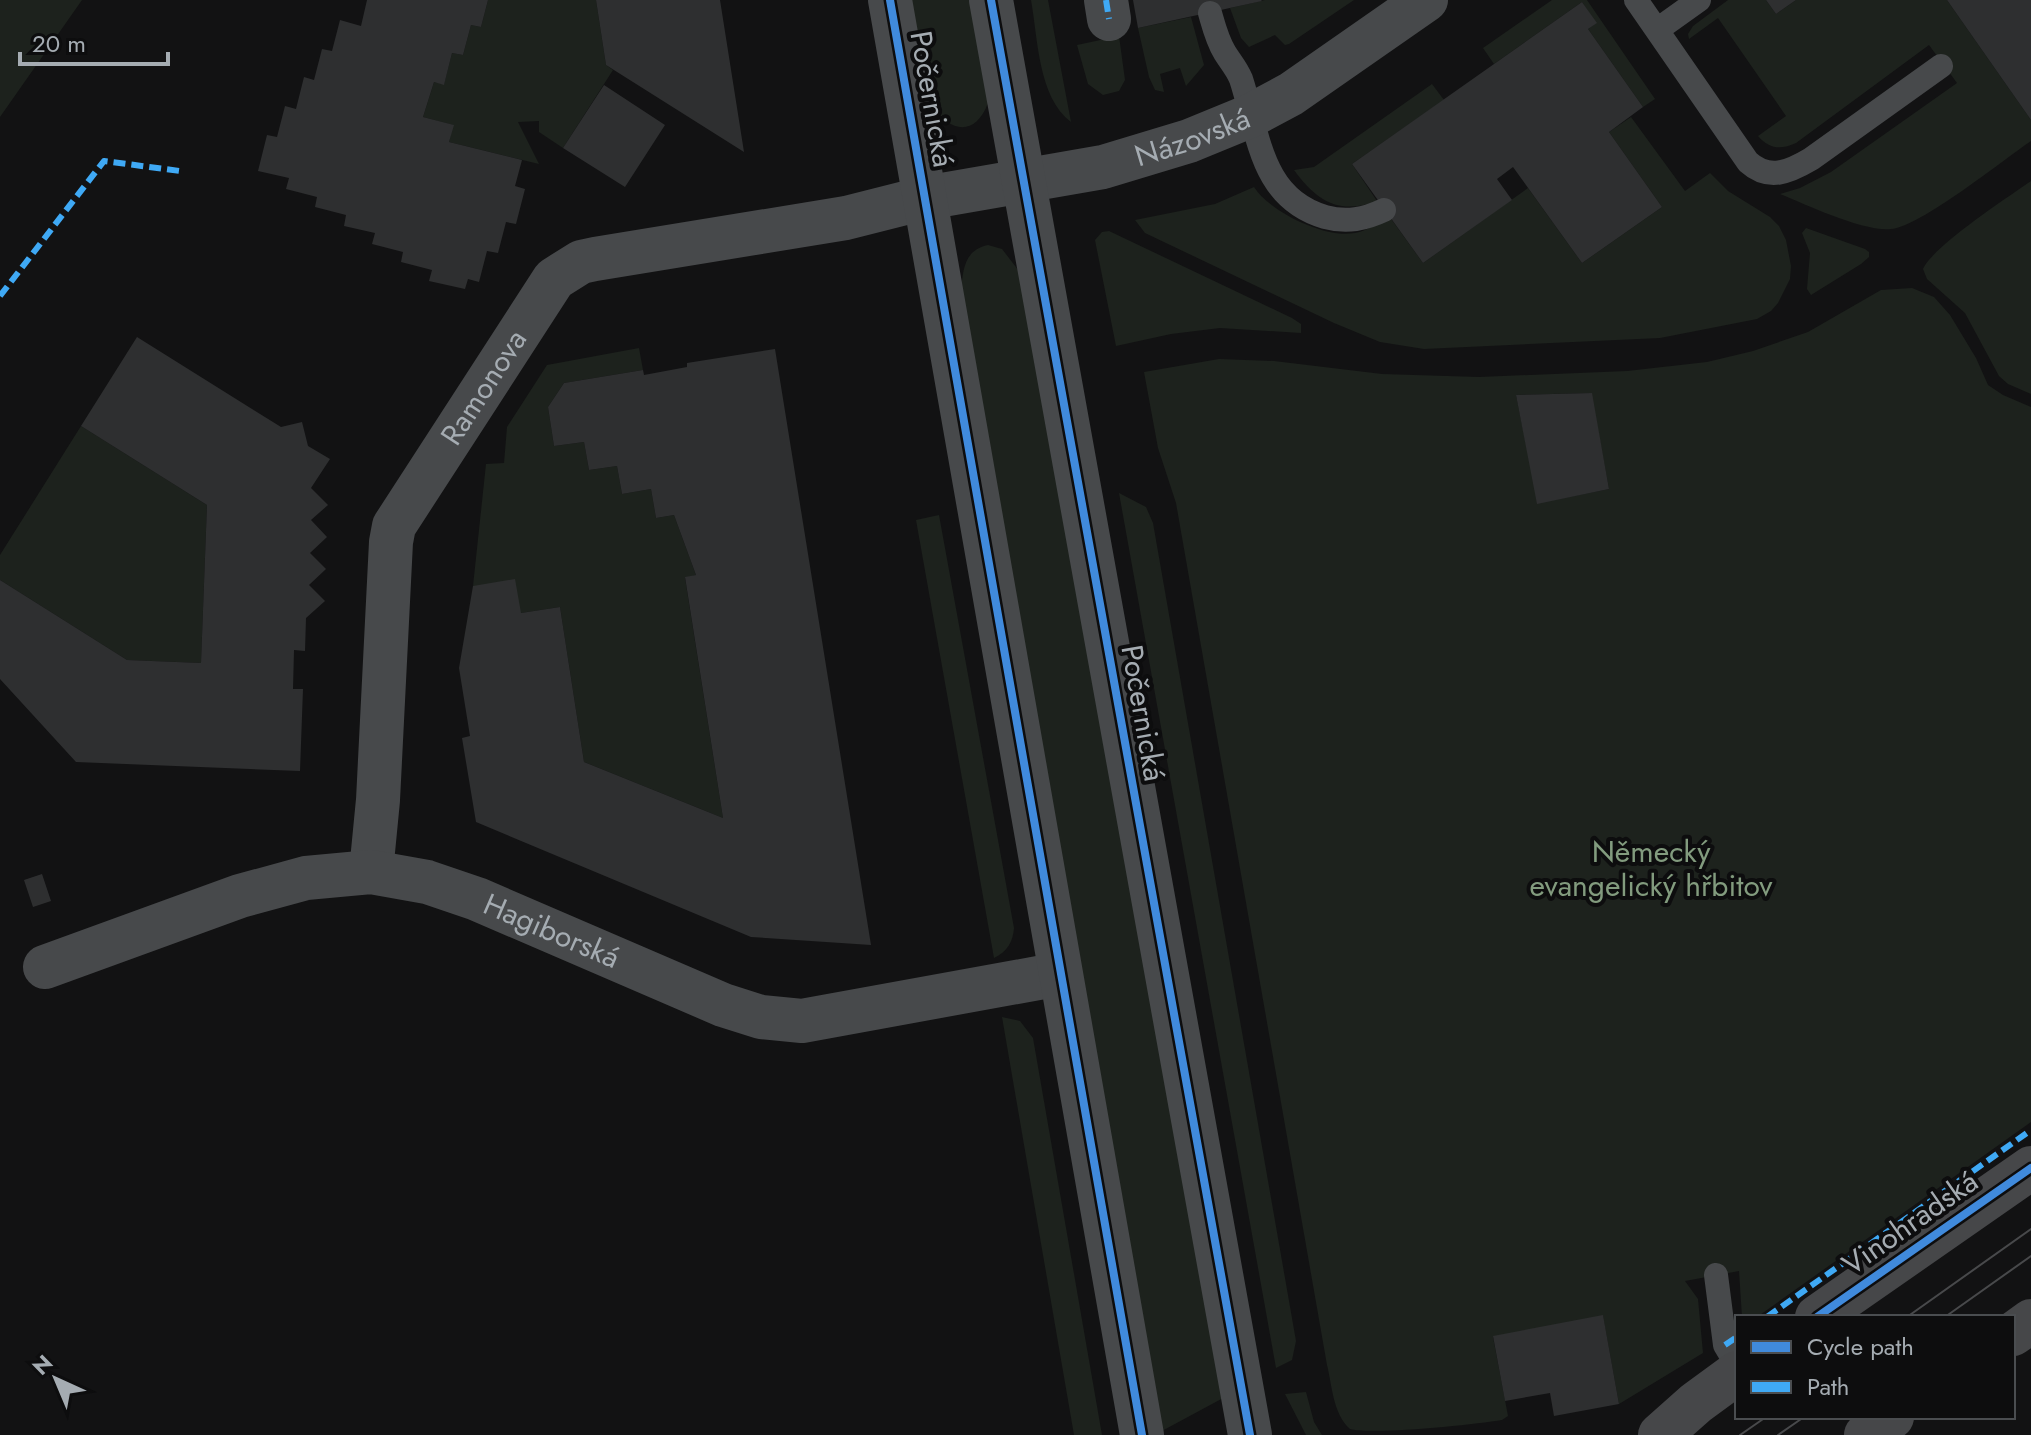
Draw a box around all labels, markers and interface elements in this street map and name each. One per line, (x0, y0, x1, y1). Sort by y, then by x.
scale bar (20, 16, 168, 66)
text: 20 m (32, 26, 86, 61)
street label: Počernická (899, 27, 966, 170)
street label: Názovská (1129, 96, 1256, 177)
street label: Ramonova (430, 321, 537, 454)
street label: Počernická (1110, 641, 1177, 784)
park label: Německý evangelický hřbitov (1529, 830, 1773, 907)
street label: Hagiborská (477, 882, 627, 979)
street label: Vinohradská (1833, 1160, 1986, 1285)
legend (1735, 1315, 2015, 1419)
text: Cycle path (1807, 1329, 1914, 1364)
north arrow (16, 1339, 96, 1419)
text: N (25, 1347, 60, 1382)
text: Path (1807, 1369, 1849, 1404)

